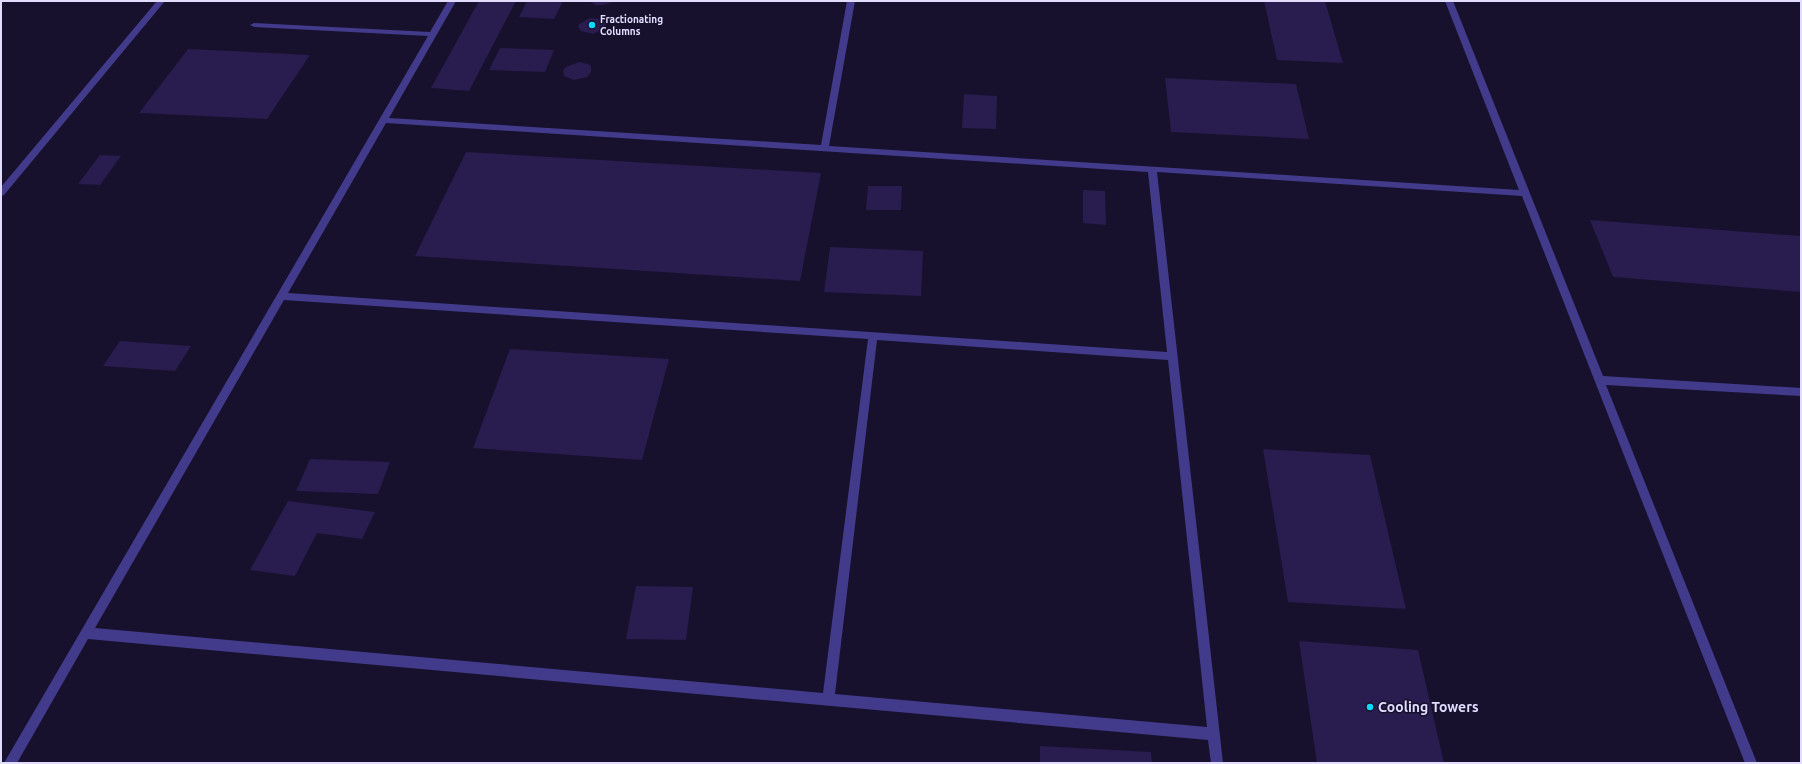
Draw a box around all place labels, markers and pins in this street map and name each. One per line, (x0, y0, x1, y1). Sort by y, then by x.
place label: Fractionating Columns (600, 14, 663, 37)
marker: Fractionating Columns (587, 20, 597, 30)
place label: Cooling Towers (1378, 699, 1479, 715)
marker: Cooling Towers (1365, 702, 1375, 712)

